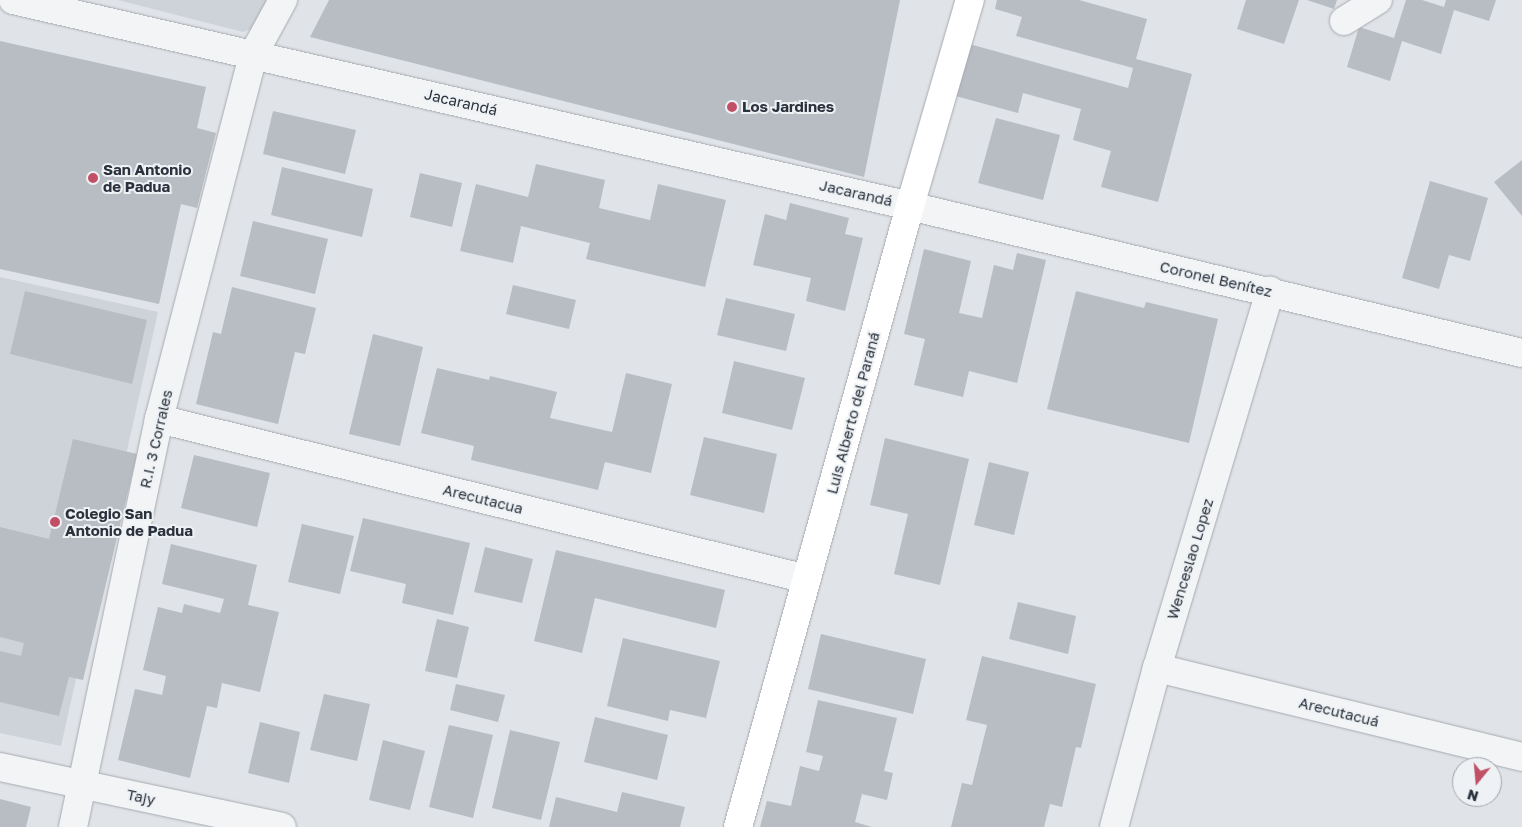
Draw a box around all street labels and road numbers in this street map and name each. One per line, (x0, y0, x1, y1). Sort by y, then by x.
street label: Jacarandá (423, 85, 499, 119)
street label: Jacarandá (818, 176, 894, 210)
street label: Coronel Benítez (1158, 257, 1274, 301)
street label: Luis Alberto del Paraná (823, 330, 883, 496)
street label: R.I. 3 Corrales (136, 388, 176, 490)
street label: Arecutacua (441, 480, 525, 518)
street label: Wenceslao Lopez (1163, 496, 1217, 622)
street label: Arecutacuá (1297, 693, 1381, 731)
street label: Tajy (125, 785, 157, 809)

